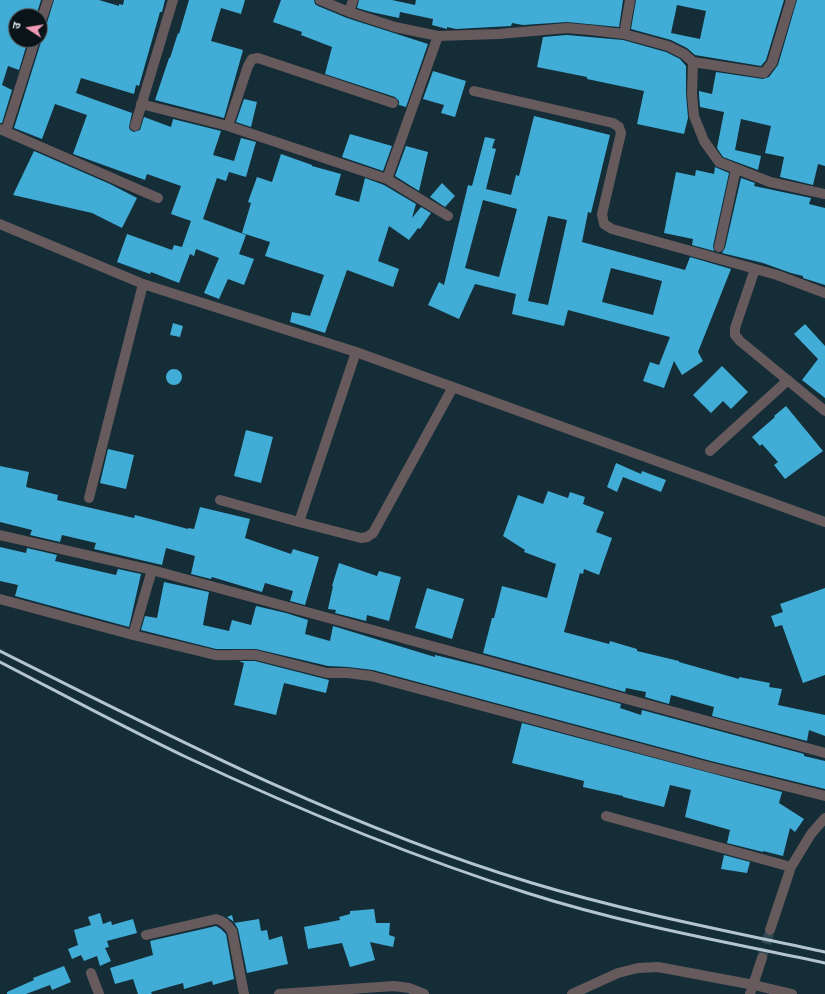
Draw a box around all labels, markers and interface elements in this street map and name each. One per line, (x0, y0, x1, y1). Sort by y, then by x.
north arrow (8, 8, 48, 48)
text: उ (10, 21, 25, 30)

